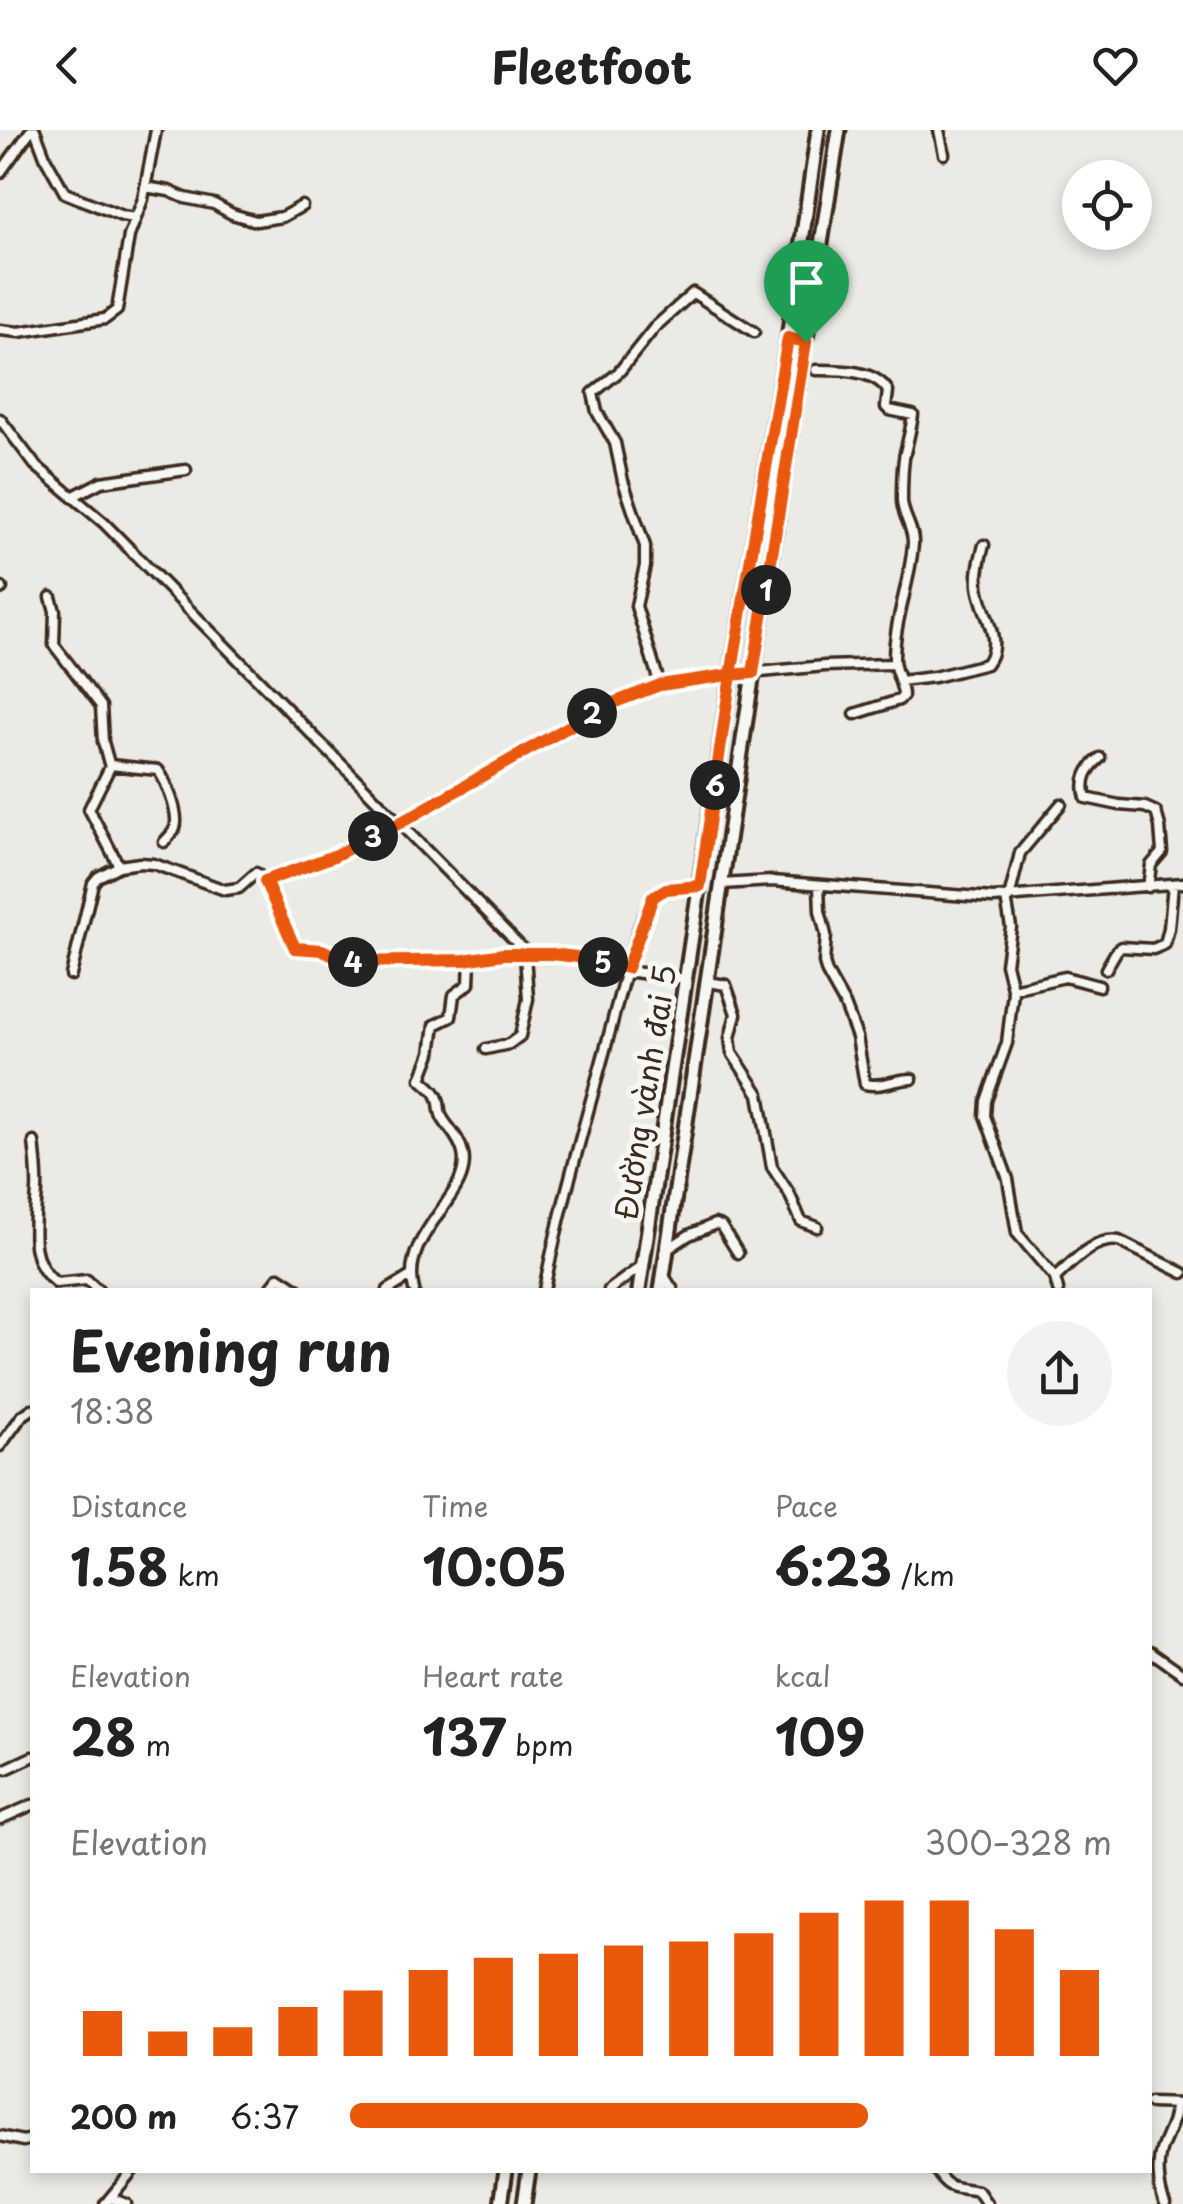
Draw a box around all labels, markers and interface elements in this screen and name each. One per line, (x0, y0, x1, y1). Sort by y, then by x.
text: Fleetfoot (491, 31, 692, 99)
icon: back (40, 38, 95, 93)
icon: heart (1088, 38, 1143, 93)
map controls (1062, 160, 1152, 250)
button: locate (1062, 160, 1152, 250)
pin (764, 240, 849, 343)
icon: arrive (779, 255, 834, 310)
pin: 1 (741, 565, 791, 615)
text: 1 (759, 568, 773, 611)
pin: 2 (567, 688, 617, 738)
text: 2 (582, 691, 602, 734)
pin: 6 (690, 760, 740, 810)
text: 6 (705, 763, 725, 806)
pin: 3 (348, 811, 398, 861)
text: 3 (364, 814, 382, 857)
pin: 4 (328, 937, 378, 987)
pin: 5 (578, 937, 628, 987)
text: 4 (343, 940, 363, 983)
text: 5 (594, 940, 612, 983)
street label: Đường vành đai 5 (602, 961, 686, 1223)
text: Evening run (70, 1308, 392, 1391)
button: share (1007, 1321, 1112, 1426)
text: 18:38 (70, 1387, 155, 1435)
text: Distance (70, 1484, 188, 1527)
text: Time (422, 1484, 489, 1527)
text: Pace (775, 1484, 838, 1527)
text: 1.58 (70, 1527, 168, 1603)
text: 10:05 (422, 1527, 567, 1603)
text: 6:23 (775, 1527, 892, 1603)
text: km (168, 1553, 220, 1596)
text: /km (892, 1553, 955, 1596)
text: Elevation (70, 1654, 191, 1697)
text: Heart rate (422, 1654, 564, 1697)
text: kcal (775, 1654, 831, 1697)
text: 28 (70, 1697, 136, 1773)
text: 137 (422, 1697, 506, 1773)
text: 109 (775, 1697, 865, 1773)
text: m (136, 1723, 171, 1766)
text: bpm (506, 1723, 573, 1766)
text: Elevation (70, 1818, 208, 1866)
text: 300–328 m (925, 1818, 1112, 1866)
text: 200 m (70, 2092, 177, 2140)
text: 6:37 (230, 2092, 299, 2140)

